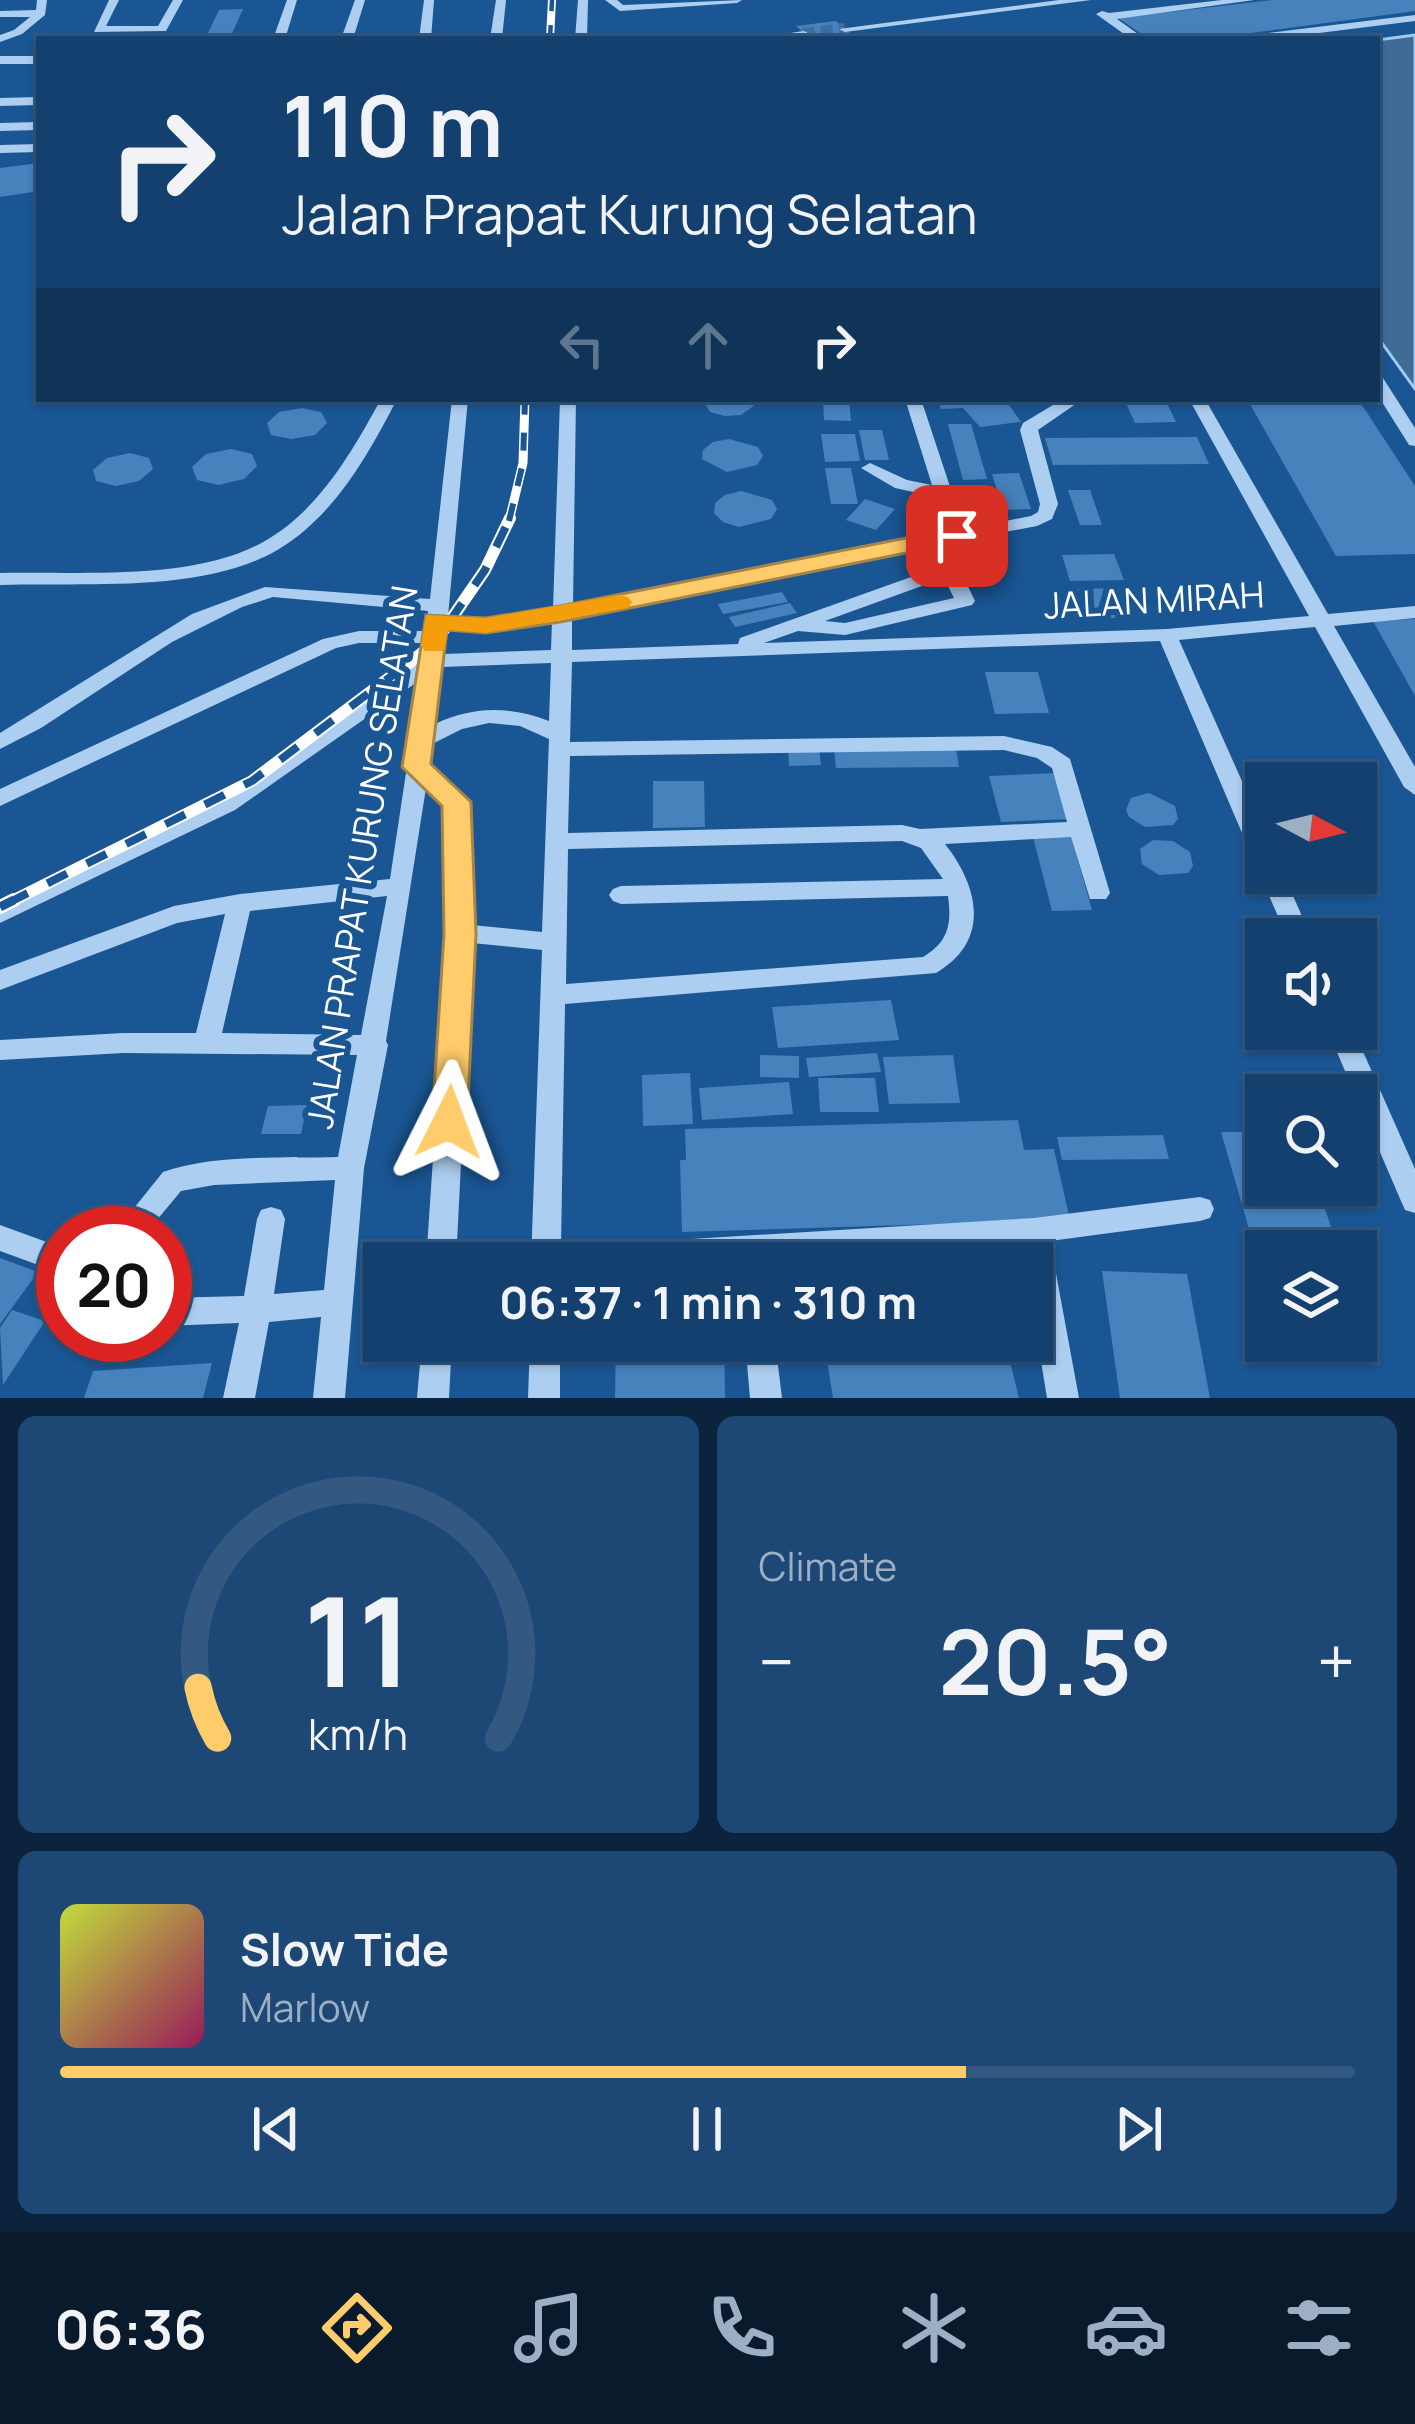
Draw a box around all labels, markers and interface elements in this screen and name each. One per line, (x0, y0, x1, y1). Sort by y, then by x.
text: 110 m (282, 67, 503, 182)
icon: right (84, 84, 240, 240)
text: Jalan Prapat Kurung Selatan (282, 176, 978, 250)
icon: left (549, 312, 615, 378)
icon: ahead (675, 312, 741, 378)
icon: right (801, 312, 867, 378)
pin (906, 485, 1008, 587)
icon: arrive (924, 503, 990, 569)
street label: JALAN MIRAH (1043, 569, 1265, 630)
street label: JALAN PRAPAT KURUNG SELATAN (294, 582, 429, 1132)
north arrow (1245, 762, 1377, 894)
map controls (1245, 762, 1377, 1362)
button: sound (1245, 918, 1377, 1050)
position arrow (386, 1059, 512, 1185)
button: search (1245, 1074, 1377, 1206)
speed limit sign: 20 (36, 1206, 192, 1362)
button: layers (1245, 1230, 1377, 1362)
text: 06:37 · 1 min · 310 m (499, 1271, 917, 1333)
text: Climate (759, 1539, 897, 1593)
text: 11 (304, 1554, 413, 1724)
text: 20.5° (939, 1599, 1172, 1722)
text: − (759, 1616, 794, 1706)
text: + (1317, 1616, 1355, 1706)
text: km/h (308, 1703, 408, 1762)
text: Slow Tide (240, 1918, 449, 1980)
text: Marlow (240, 1980, 370, 2034)
icon: previous (243, 2096, 309, 2162)
icon: pause (674, 2096, 740, 2162)
icon: next (1106, 2096, 1172, 2162)
icon: directions (315, 2286, 399, 2370)
icon: music (507, 2286, 591, 2370)
icon: phone (700, 2286, 784, 2370)
icon: climate (892, 2286, 976, 2370)
icon: car (1084, 2286, 1168, 2370)
icon: filters (1277, 2286, 1361, 2370)
text: 06:36 (54, 2291, 207, 2365)

